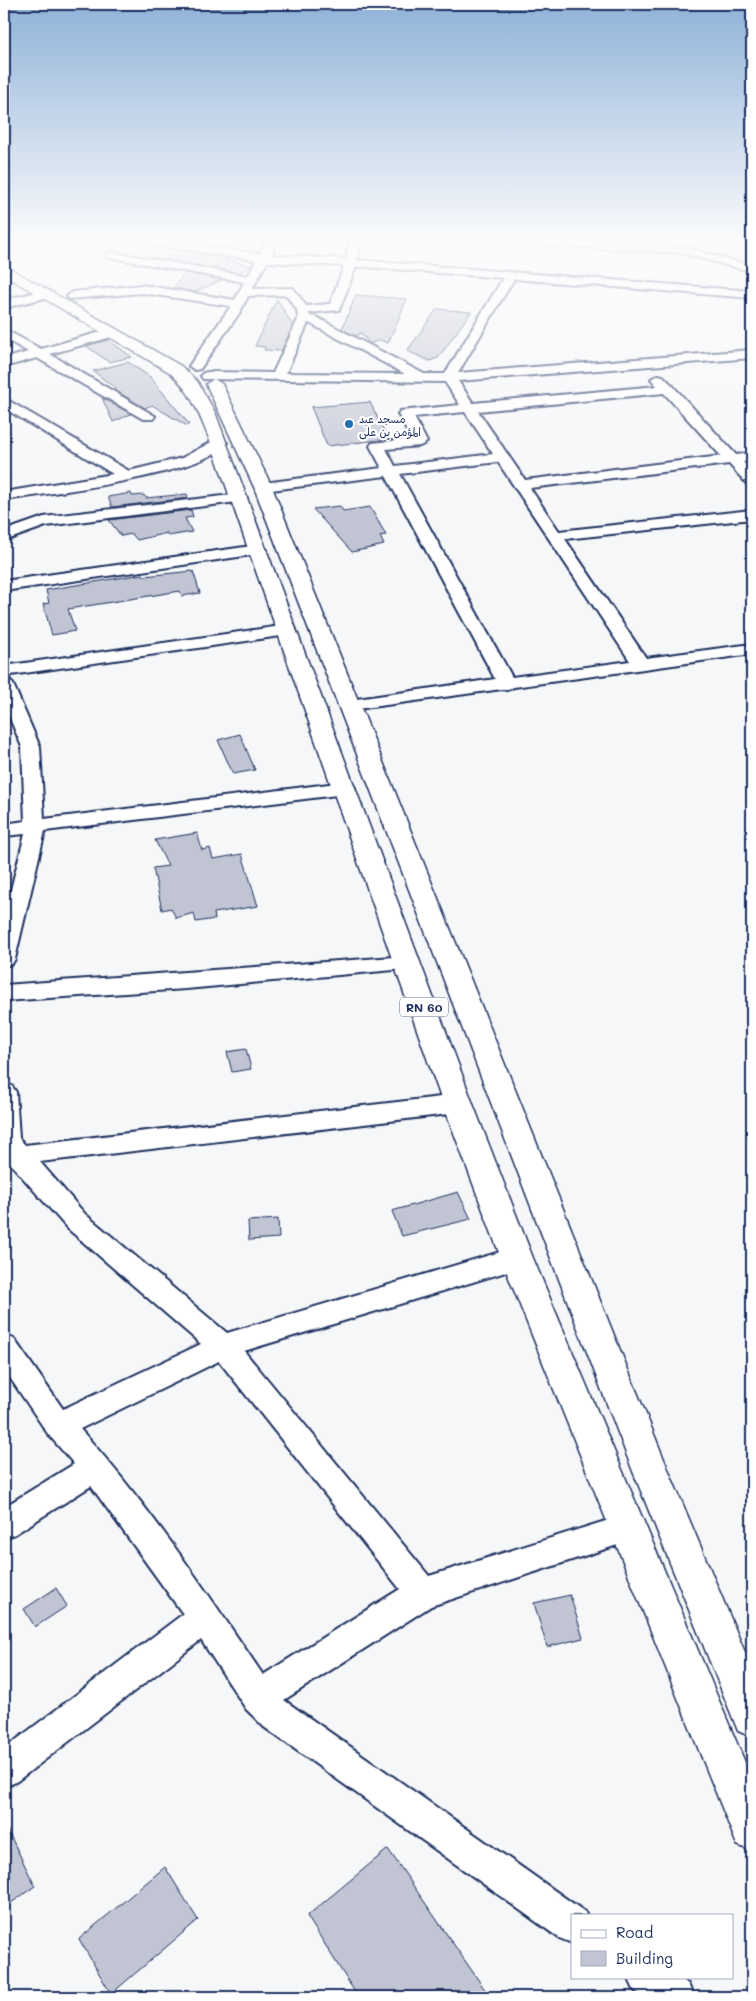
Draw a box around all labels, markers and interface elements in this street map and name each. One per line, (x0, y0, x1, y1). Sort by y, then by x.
place label: مسجد عبد المؤمن بن على (359, 411, 421, 440)
marker: مسجد عبد المؤمن بن على (343, 418, 355, 430)
road number: RN 60 (400, 998, 448, 1016)
legend (571, 1914, 734, 1978)
text: Road (616, 1922, 653, 1942)
text: Building (616, 1948, 673, 1968)

